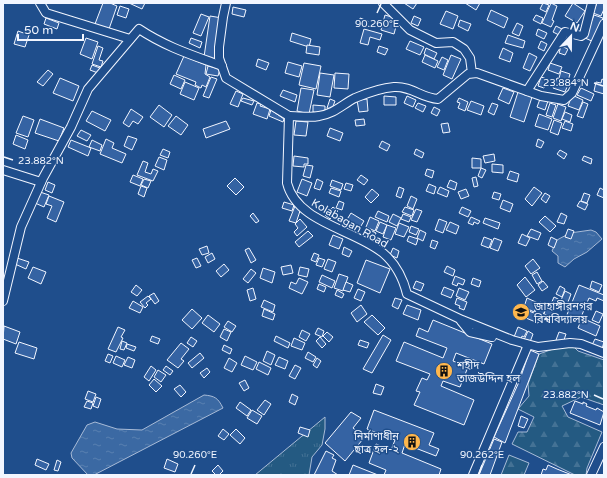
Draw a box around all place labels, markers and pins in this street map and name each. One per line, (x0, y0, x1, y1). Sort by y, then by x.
place label: জাহাঙ্গীরনগর বিশ্ববিদ্যালয় (533, 300, 593, 326)
school or university icon: জাহাঙ্গীরনগর বিশ্ববিদ্যালয় (511, 302, 531, 322)
place label: শহীদ তাজউদ্দিন হল (456, 359, 521, 385)
building icon: শহীদ তাজউদ্দিন হল (434, 361, 454, 381)
place label: নির্মাণাধীন ছাত্র হল-২ (353, 429, 399, 456)
building icon: নির্মাণাধীন ছাত্র হল-২ (402, 432, 422, 452)

